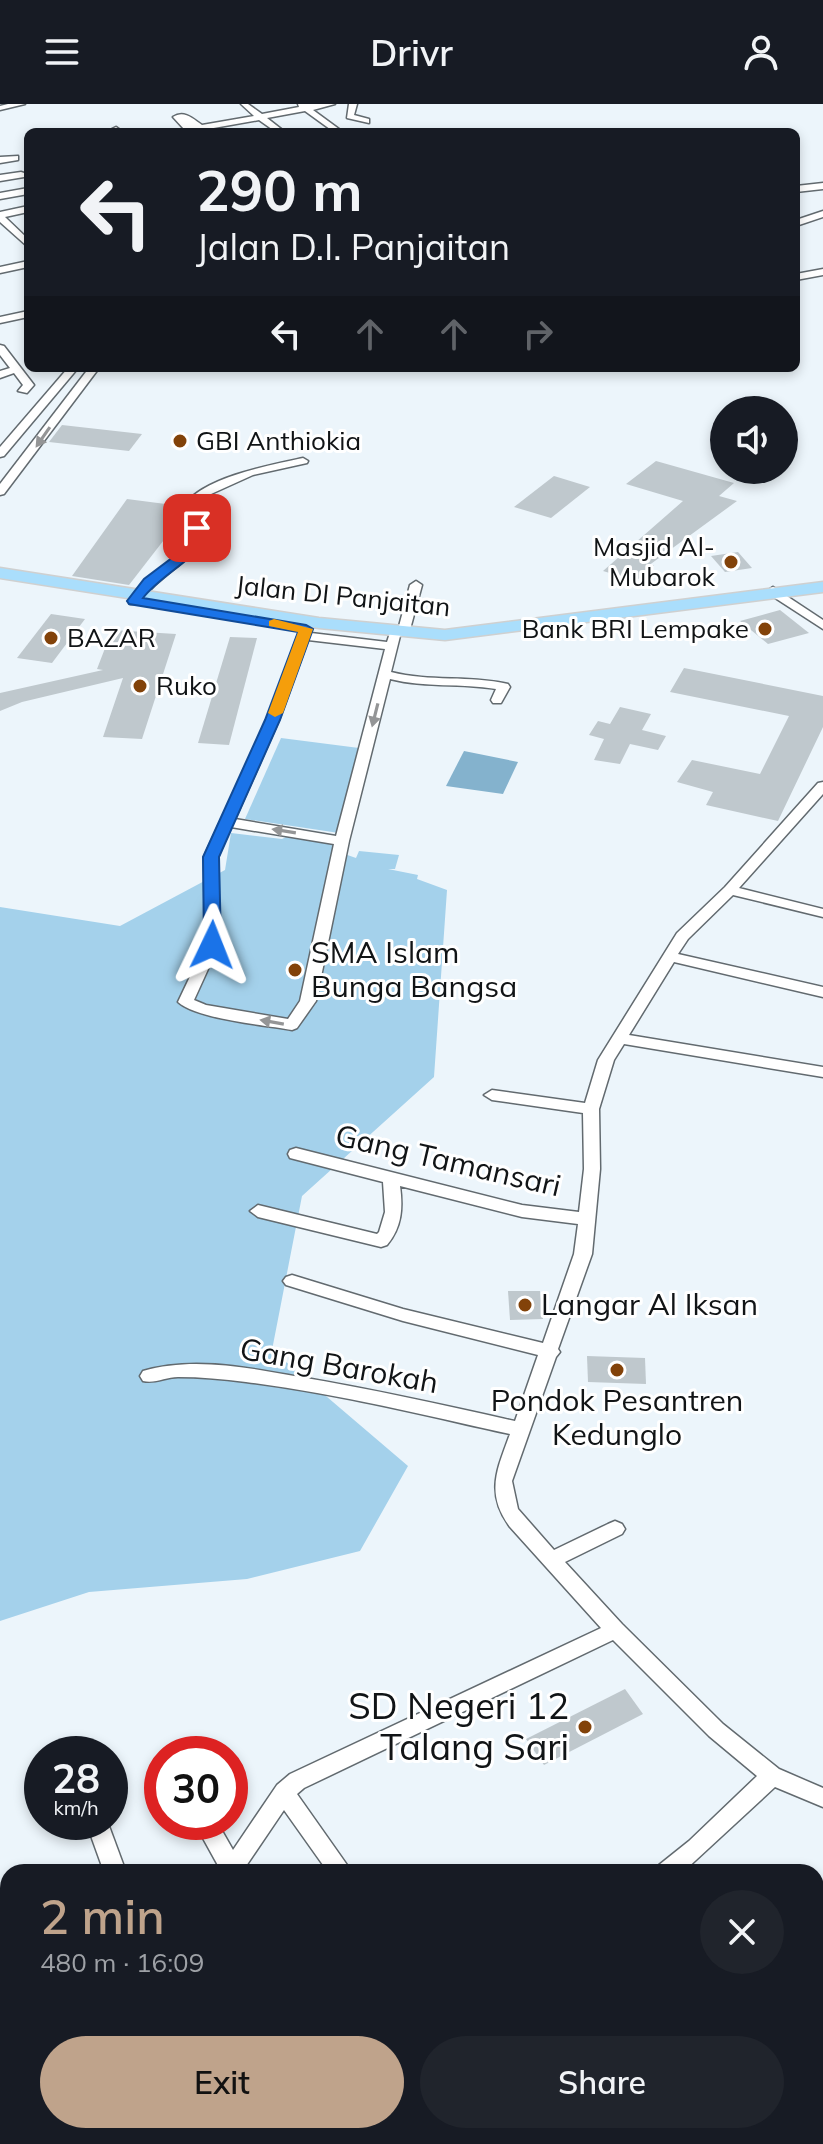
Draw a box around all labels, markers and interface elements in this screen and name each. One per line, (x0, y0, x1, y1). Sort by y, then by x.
icon: menu (40, 30, 84, 74)
text: Drivr (370, 30, 453, 75)
icon: person (739, 30, 783, 74)
text: 290 m (196, 155, 363, 225)
icon: left (64, 160, 168, 264)
text: Jalan D.I. Panjaitan (196, 224, 510, 269)
icon: left (264, 312, 308, 356)
icon: ahead (348, 312, 392, 356)
icon: ahead (432, 312, 476, 356)
icon: right (516, 312, 560, 356)
map controls (710, 396, 798, 484)
button: sound (710, 396, 798, 484)
place label: GBI Anthiokia (196, 424, 361, 457)
one-way arrow (36, 427, 51, 448)
marker: GBI Anthiokia (171, 432, 189, 450)
pin (163, 494, 231, 562)
icon: arrive (175, 506, 219, 550)
place label: Masjid Al- Mubarok (593, 530, 716, 593)
marker: Masjid Al- Mubarok (722, 553, 740, 571)
street label: Jalan DI Panjaitan (234, 568, 452, 623)
place label: Bank BRI Lempake (522, 612, 749, 645)
marker: Bank BRI Lempake (756, 620, 774, 638)
place label: BAZAR (67, 621, 156, 654)
marker: BAZAR (42, 629, 60, 647)
place label: Ruko (156, 669, 217, 702)
marker: Ruko (131, 677, 149, 695)
one-way arrow (368, 702, 380, 727)
one-way arrow (271, 824, 296, 837)
position arrow (170, 903, 254, 987)
place label: SMA Islam Bunga Bangsa (311, 933, 517, 1005)
marker: SMA Islam Bunga Bangsa (286, 961, 304, 979)
one-way arrow (259, 1015, 284, 1028)
street label: Gang Tamansari (332, 1116, 565, 1204)
place label: Langar Al Iksan (541, 1285, 758, 1323)
marker: Langar Al Iksan (516, 1296, 534, 1314)
street label: Gang Barokah (237, 1329, 441, 1401)
marker: Pondok Pesantren Kedunglo (608, 1361, 626, 1379)
place label: Pondok Pesantren Kedunglo (491, 1381, 743, 1453)
place label: SD Negeri 12 Talang Sari (348, 1683, 569, 1769)
marker: SD Negeri 12 Talang Sari (576, 1718, 594, 1736)
speed limit sign: 30 (144, 1736, 248, 1840)
text: 28 (52, 1753, 100, 1803)
text: km/h (53, 1795, 99, 1820)
text: 2 min (40, 1886, 165, 1946)
button: close (700, 1890, 784, 1974)
text: 480 m · 16:09 (40, 1946, 204, 1979)
button: Exit (40, 2036, 404, 2128)
button: Share (420, 2036, 784, 2128)

